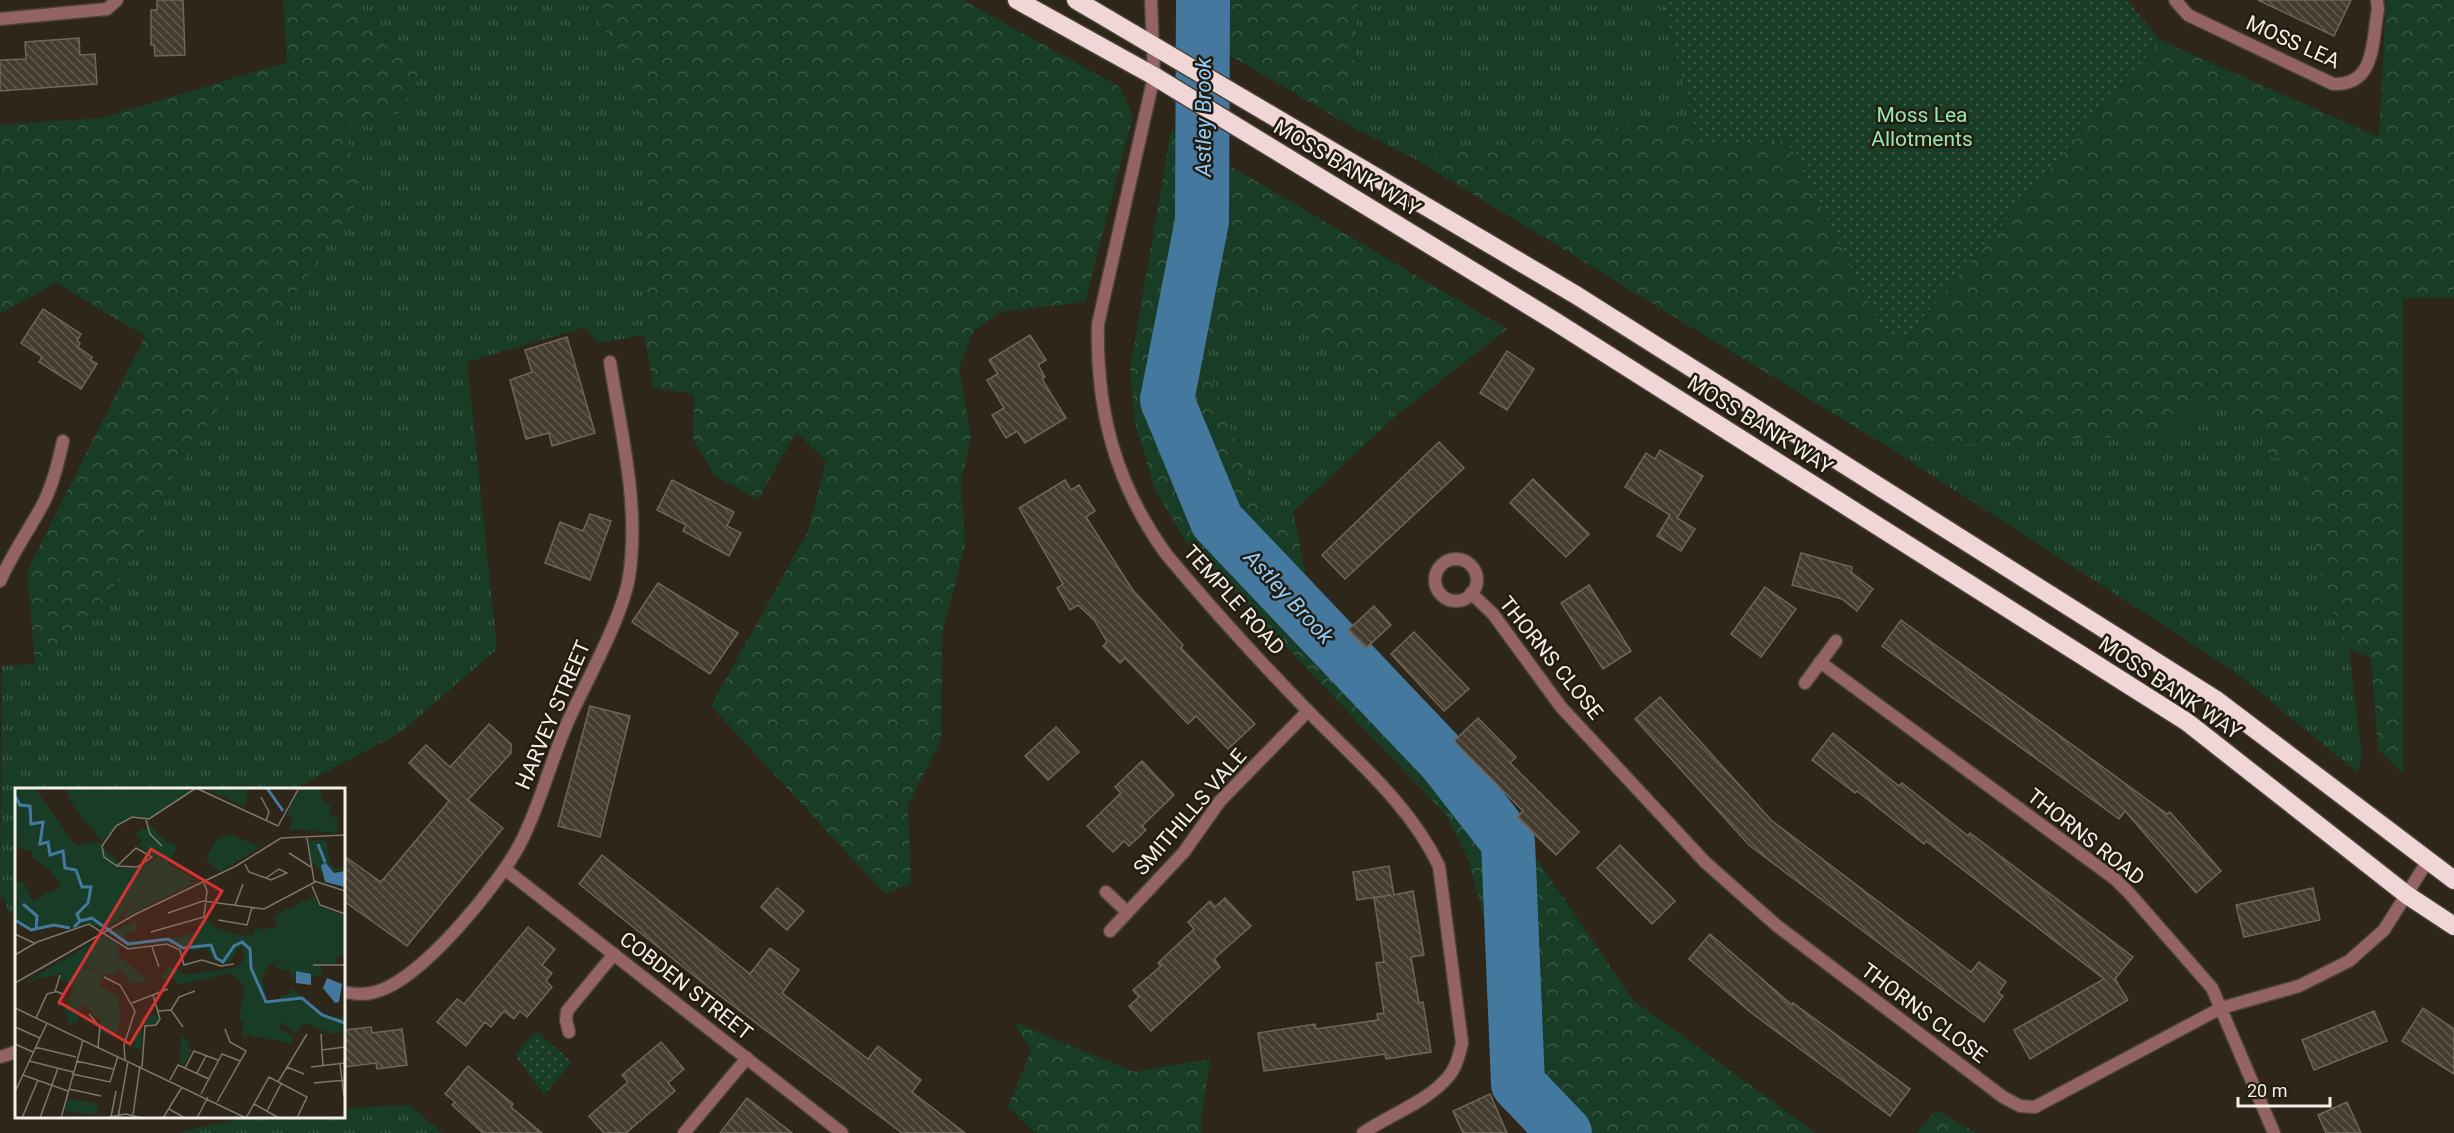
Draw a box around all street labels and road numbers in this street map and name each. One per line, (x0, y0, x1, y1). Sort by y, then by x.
street label: MOSS LEA (2242, 11, 2344, 73)
street label: MOSS BANK WAY (1269, 115, 1425, 221)
street label: MOSS BANK WAY (1683, 371, 1837, 480)
street label: TEMPLE ROAD (1179, 540, 1289, 660)
street label: THORNS CLOSE (1494, 592, 1608, 724)
street label: MOSS BANK WAY (2094, 631, 2246, 745)
street label: HARVEY STREET (511, 637, 595, 793)
street label: SMITHILLS VALE (1129, 744, 1251, 880)
street label: THORNS ROAD (2023, 784, 2149, 890)
street label: COBDEN STREET (615, 927, 757, 1046)
street label: THORNS CLOSE (1857, 958, 1991, 1068)

